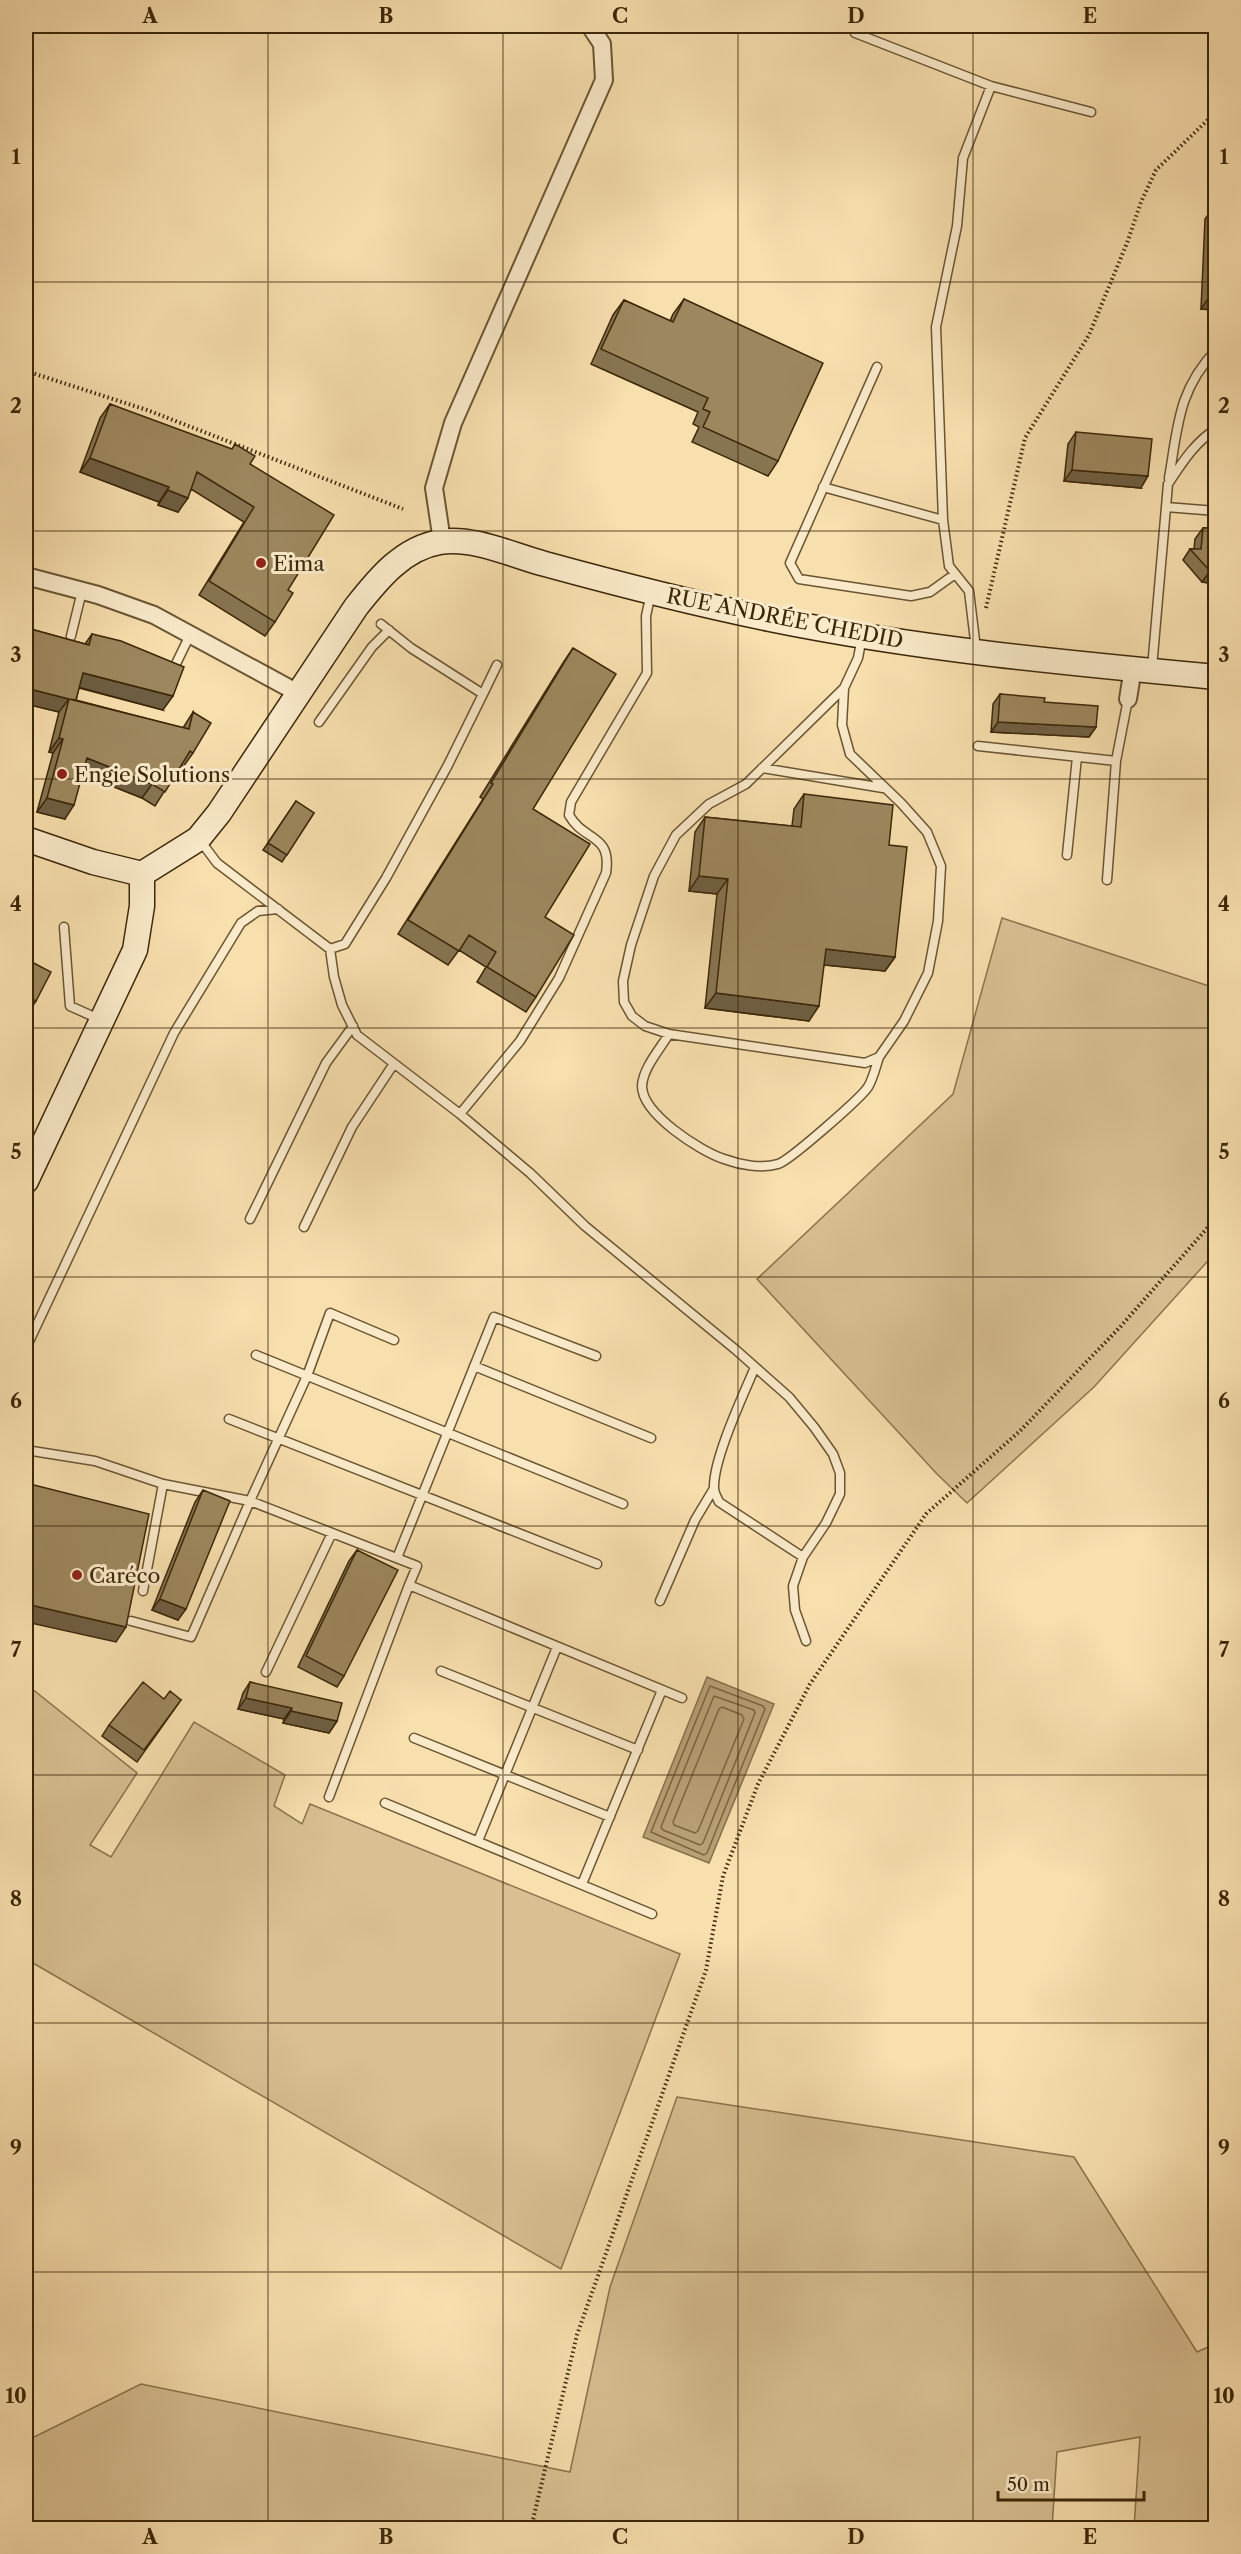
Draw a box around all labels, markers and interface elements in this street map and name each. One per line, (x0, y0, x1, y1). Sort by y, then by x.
text: A (141, 4, 158, 28)
text: B (379, 4, 394, 28)
text: C (612, 4, 628, 28)
text: D (847, 4, 865, 28)
text: E (1083, 4, 1097, 28)
text: 1 (12, 145, 21, 169)
text: 1 (1220, 145, 1229, 169)
text: 2 (10, 394, 22, 418)
text: 2 (1218, 394, 1230, 418)
place label: Eima (273, 551, 325, 576)
marker: Eima (254, 556, 268, 570)
street label: RUE ANDRÉE CHEDID (665, 583, 905, 653)
text: 3 (10, 643, 22, 667)
text: 3 (1218, 643, 1230, 667)
place label: Engie Solutions (74, 762, 230, 787)
marker: Engie Solutions (55, 767, 69, 781)
text: 4 (10, 892, 22, 916)
text: 4 (1218, 892, 1230, 916)
text: 5 (10, 1140, 22, 1164)
text: 5 (1218, 1140, 1230, 1164)
text: 6 (10, 1389, 22, 1413)
text: 6 (1218, 1389, 1230, 1413)
place label: Caréco (89, 1563, 161, 1588)
marker: Caréco (70, 1568, 84, 1582)
text: 7 (11, 1638, 22, 1662)
text: 7 (1219, 1638, 1230, 1662)
text: 8 (10, 1887, 22, 1911)
text: 8 (1218, 1887, 1230, 1911)
text: 9 (10, 2136, 22, 2160)
text: 9 (1218, 2136, 1230, 2160)
text: 10 (5, 2384, 27, 2408)
text: 10 (1213, 2384, 1235, 2408)
scale bar (998, 2464, 1144, 2502)
text: 50 m (1007, 2474, 1050, 2496)
text: A (141, 2525, 158, 2549)
text: B (379, 2525, 394, 2549)
text: C (612, 2525, 628, 2549)
text: D (847, 2525, 865, 2549)
text: E (1083, 2525, 1097, 2549)

